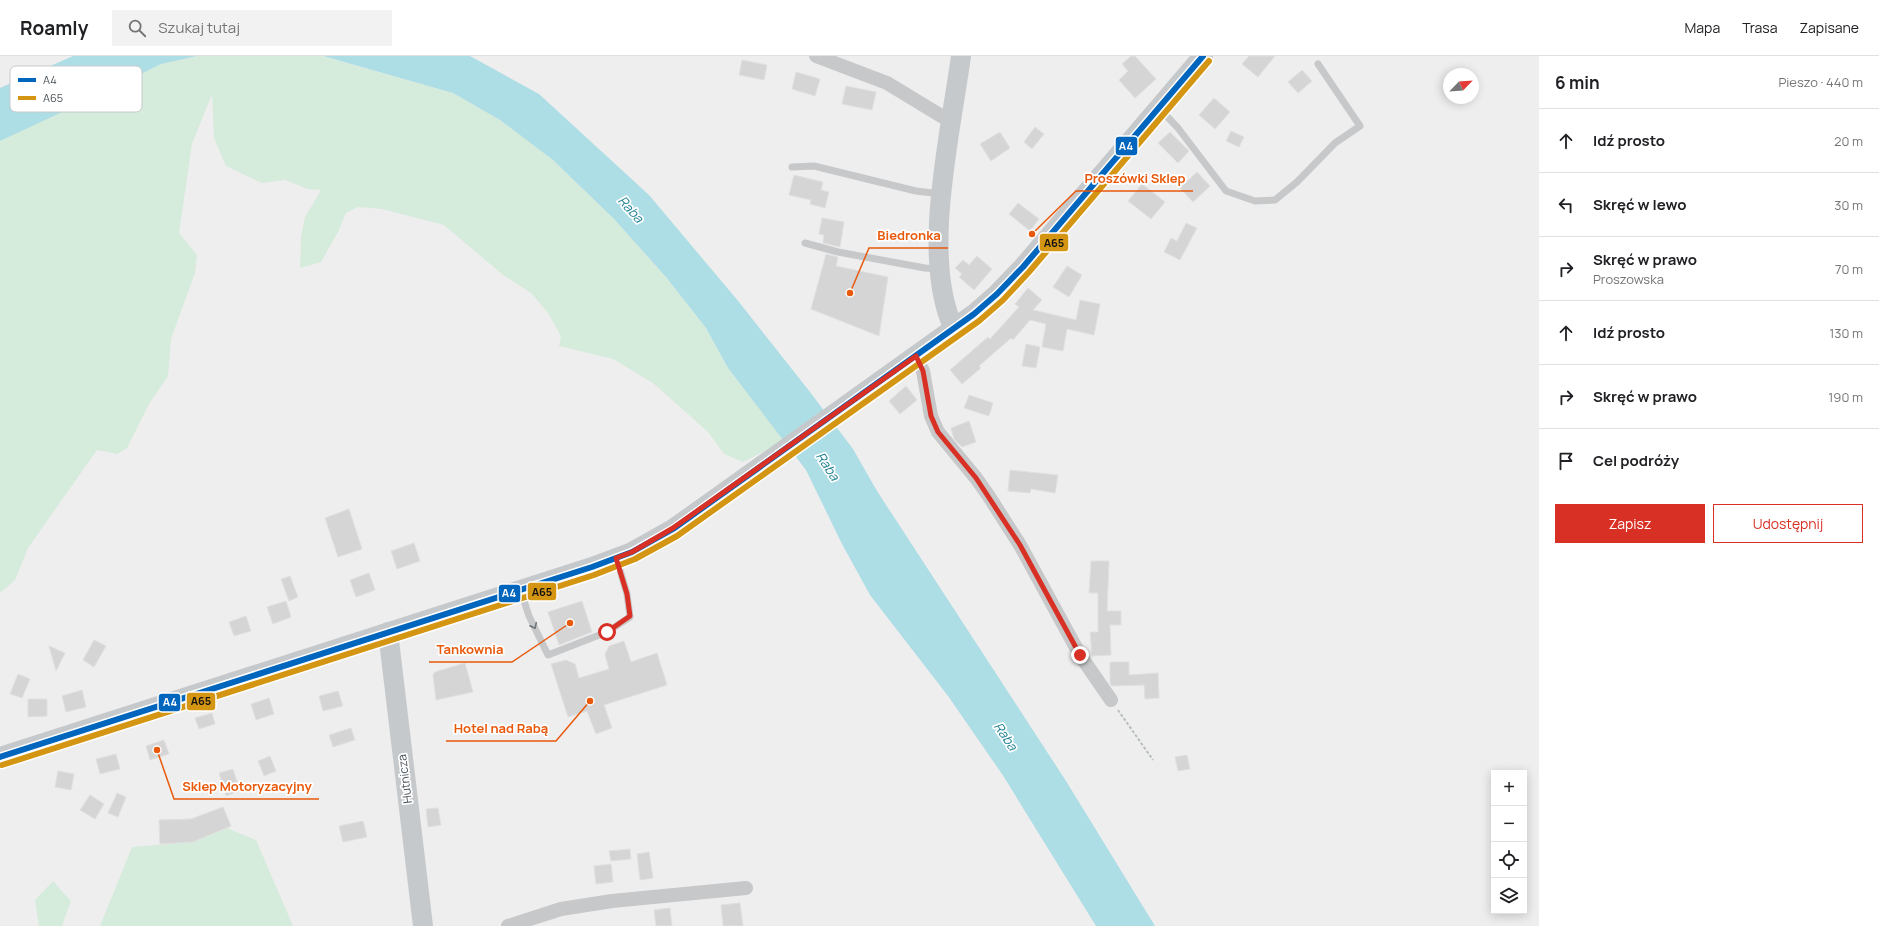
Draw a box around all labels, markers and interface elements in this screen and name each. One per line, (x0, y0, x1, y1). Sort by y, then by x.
search box (112, 10, 392, 46)
text: Roamly (20, 15, 88, 41)
icon: search (126, 17, 148, 39)
text: Szukaj tutaj (158, 17, 240, 38)
text: Mapa (1685, 18, 1720, 37)
text: Trasa (1742, 18, 1777, 37)
text: Zapisane (1799, 18, 1859, 37)
legend (10, 66, 142, 112)
north arrow (1443, 68, 1479, 104)
text: 6 min (1555, 71, 1600, 94)
text: A4 (43, 72, 57, 87)
text: Pieszo · 440 m (1778, 73, 1863, 91)
text: A65 (43, 90, 63, 105)
icon: ahead (1555, 130, 1577, 152)
text: Idź prosto (1593, 130, 1665, 151)
text: 20 m (1834, 132, 1863, 150)
line badge: A4 (1115, 136, 1138, 156)
text: A4 (1119, 138, 1134, 153)
callout: Proszówki Sklep (1076, 166, 1193, 191)
text: Proszówki Sklep (1085, 169, 1185, 187)
water label: Raba (614, 192, 648, 227)
icon: left (1555, 194, 1577, 216)
text: Skręć w lewo (1593, 194, 1687, 215)
text: 30 m (1834, 196, 1863, 214)
callout: Biedronka (869, 223, 948, 248)
text: Biedronka (877, 226, 941, 244)
line badge: A65 (1039, 233, 1069, 252)
text: A65 (1044, 235, 1064, 250)
text: Skręć w prawo (1593, 249, 1697, 270)
icon: right (1555, 258, 1577, 280)
text: 70 m (1835, 260, 1863, 278)
text: Proszowska (1593, 270, 1664, 288)
icon: ahead (1555, 322, 1577, 344)
text: Idź prosto (1593, 322, 1665, 343)
text: 130 m (1829, 324, 1863, 342)
icon: right (1555, 386, 1577, 408)
text: Skręć w prawo (1593, 386, 1697, 407)
text: 190 m (1828, 388, 1863, 406)
water label: Raba (812, 448, 844, 484)
icon: arrive (1555, 450, 1577, 472)
text: Cel podróży (1593, 450, 1679, 471)
button: Zapisz (1555, 504, 1705, 543)
button: Udostępnij (1713, 504, 1863, 543)
line badge: A65 (527, 582, 557, 601)
line badge: A4 (498, 584, 521, 603)
text: A65 (532, 584, 552, 599)
text: A4 (502, 585, 517, 600)
one-way arrow (529, 622, 537, 629)
route start (598, 623, 616, 641)
callout: Tankownia (429, 637, 512, 662)
text: Tankownia (437, 640, 503, 658)
route end (1071, 646, 1089, 664)
line badge: A65 (186, 692, 216, 711)
line badge: A4 (158, 693, 181, 712)
text: A65 (191, 693, 211, 708)
text: A4 (163, 694, 178, 709)
callout: Hotel nad Rabą (446, 716, 556, 741)
water label: Raba (990, 718, 1022, 754)
text: Hotel nad Rabą (454, 719, 548, 737)
street label: Hutnicza (393, 754, 416, 805)
map controls (1491, 770, 1527, 914)
button: + (1491, 770, 1527, 806)
callout: Sklep Motoryzacyjny (174, 774, 319, 799)
text: Sklep Motoryzacyjny (182, 777, 312, 795)
button: − (1491, 806, 1527, 842)
button: locate (1491, 842, 1527, 878)
button: layers (1491, 878, 1527, 914)

